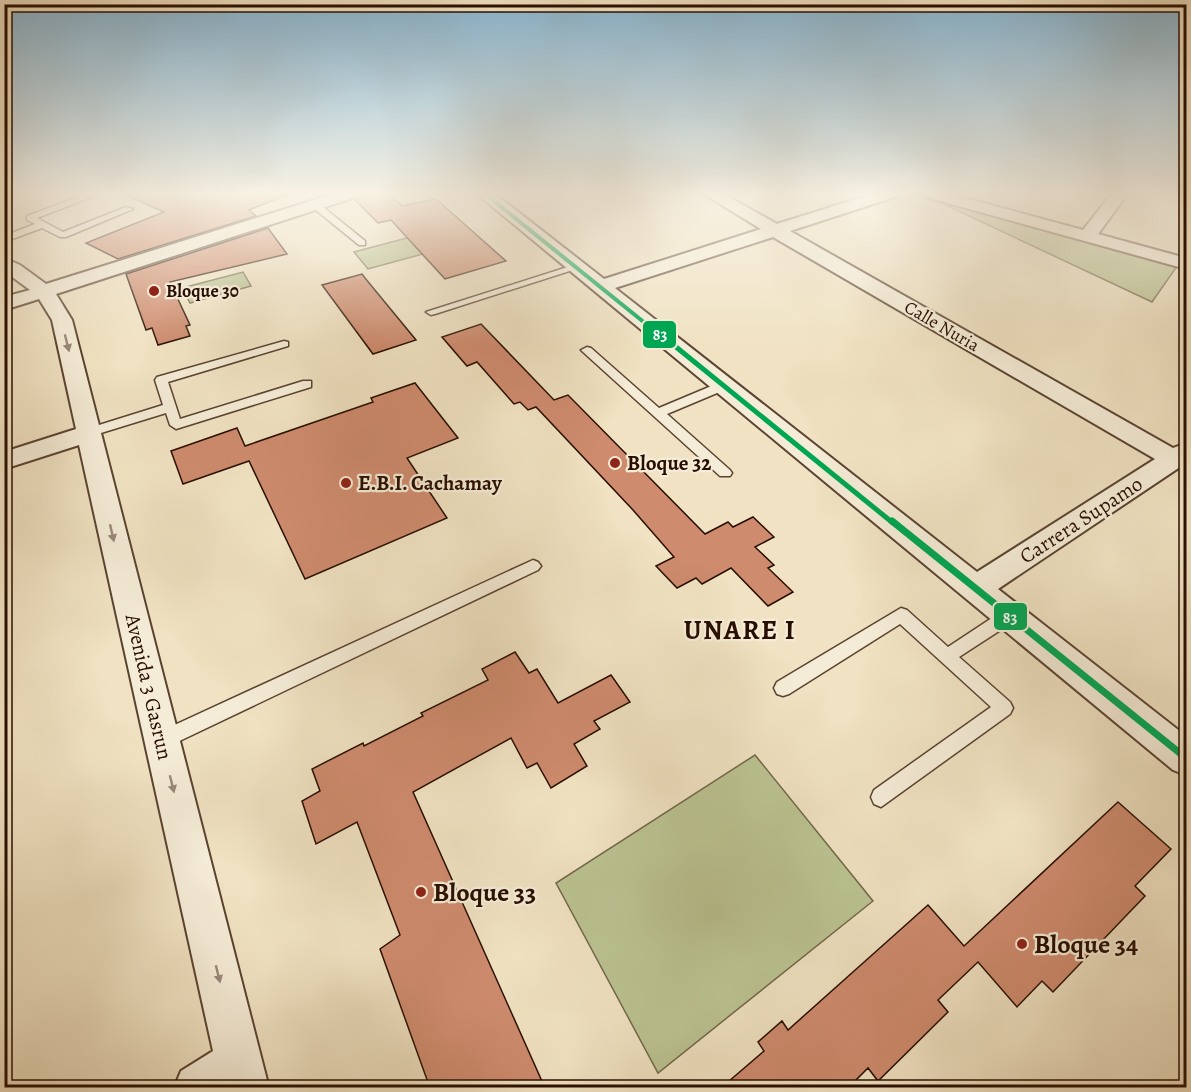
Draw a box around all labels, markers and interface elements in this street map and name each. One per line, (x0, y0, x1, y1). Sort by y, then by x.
place label: Bloque 30 (166, 279, 239, 303)
marker: Bloque 30 (147, 284, 161, 298)
street label: Calle Nuria (900, 295, 985, 357)
line badge: 83 (642, 320, 677, 349)
text: 83 (653, 324, 667, 346)
one-way arrow (63, 334, 73, 353)
place label: Bloque 32 (627, 449, 711, 477)
marker: Bloque 32 (608, 456, 622, 470)
place label: E.B.I. Cachamay (358, 469, 503, 497)
street label: Carrera Supamo (1014, 470, 1148, 570)
marker: E.B.I. Cachamay (339, 476, 353, 490)
one-way arrow (108, 524, 118, 542)
line badge: 83 (993, 602, 1028, 631)
text: 83 (1003, 607, 1017, 629)
street label: Avenida 3 Gasrun (118, 610, 179, 763)
district label: UNARE I (684, 612, 796, 648)
one-way arrow (168, 775, 177, 794)
place label: Bloque 33 (433, 875, 536, 910)
marker: Bloque 33 (414, 885, 428, 899)
place label: Bloque 34 (1034, 927, 1138, 962)
marker: Bloque 34 (1015, 937, 1029, 951)
one-way arrow (213, 965, 223, 983)

